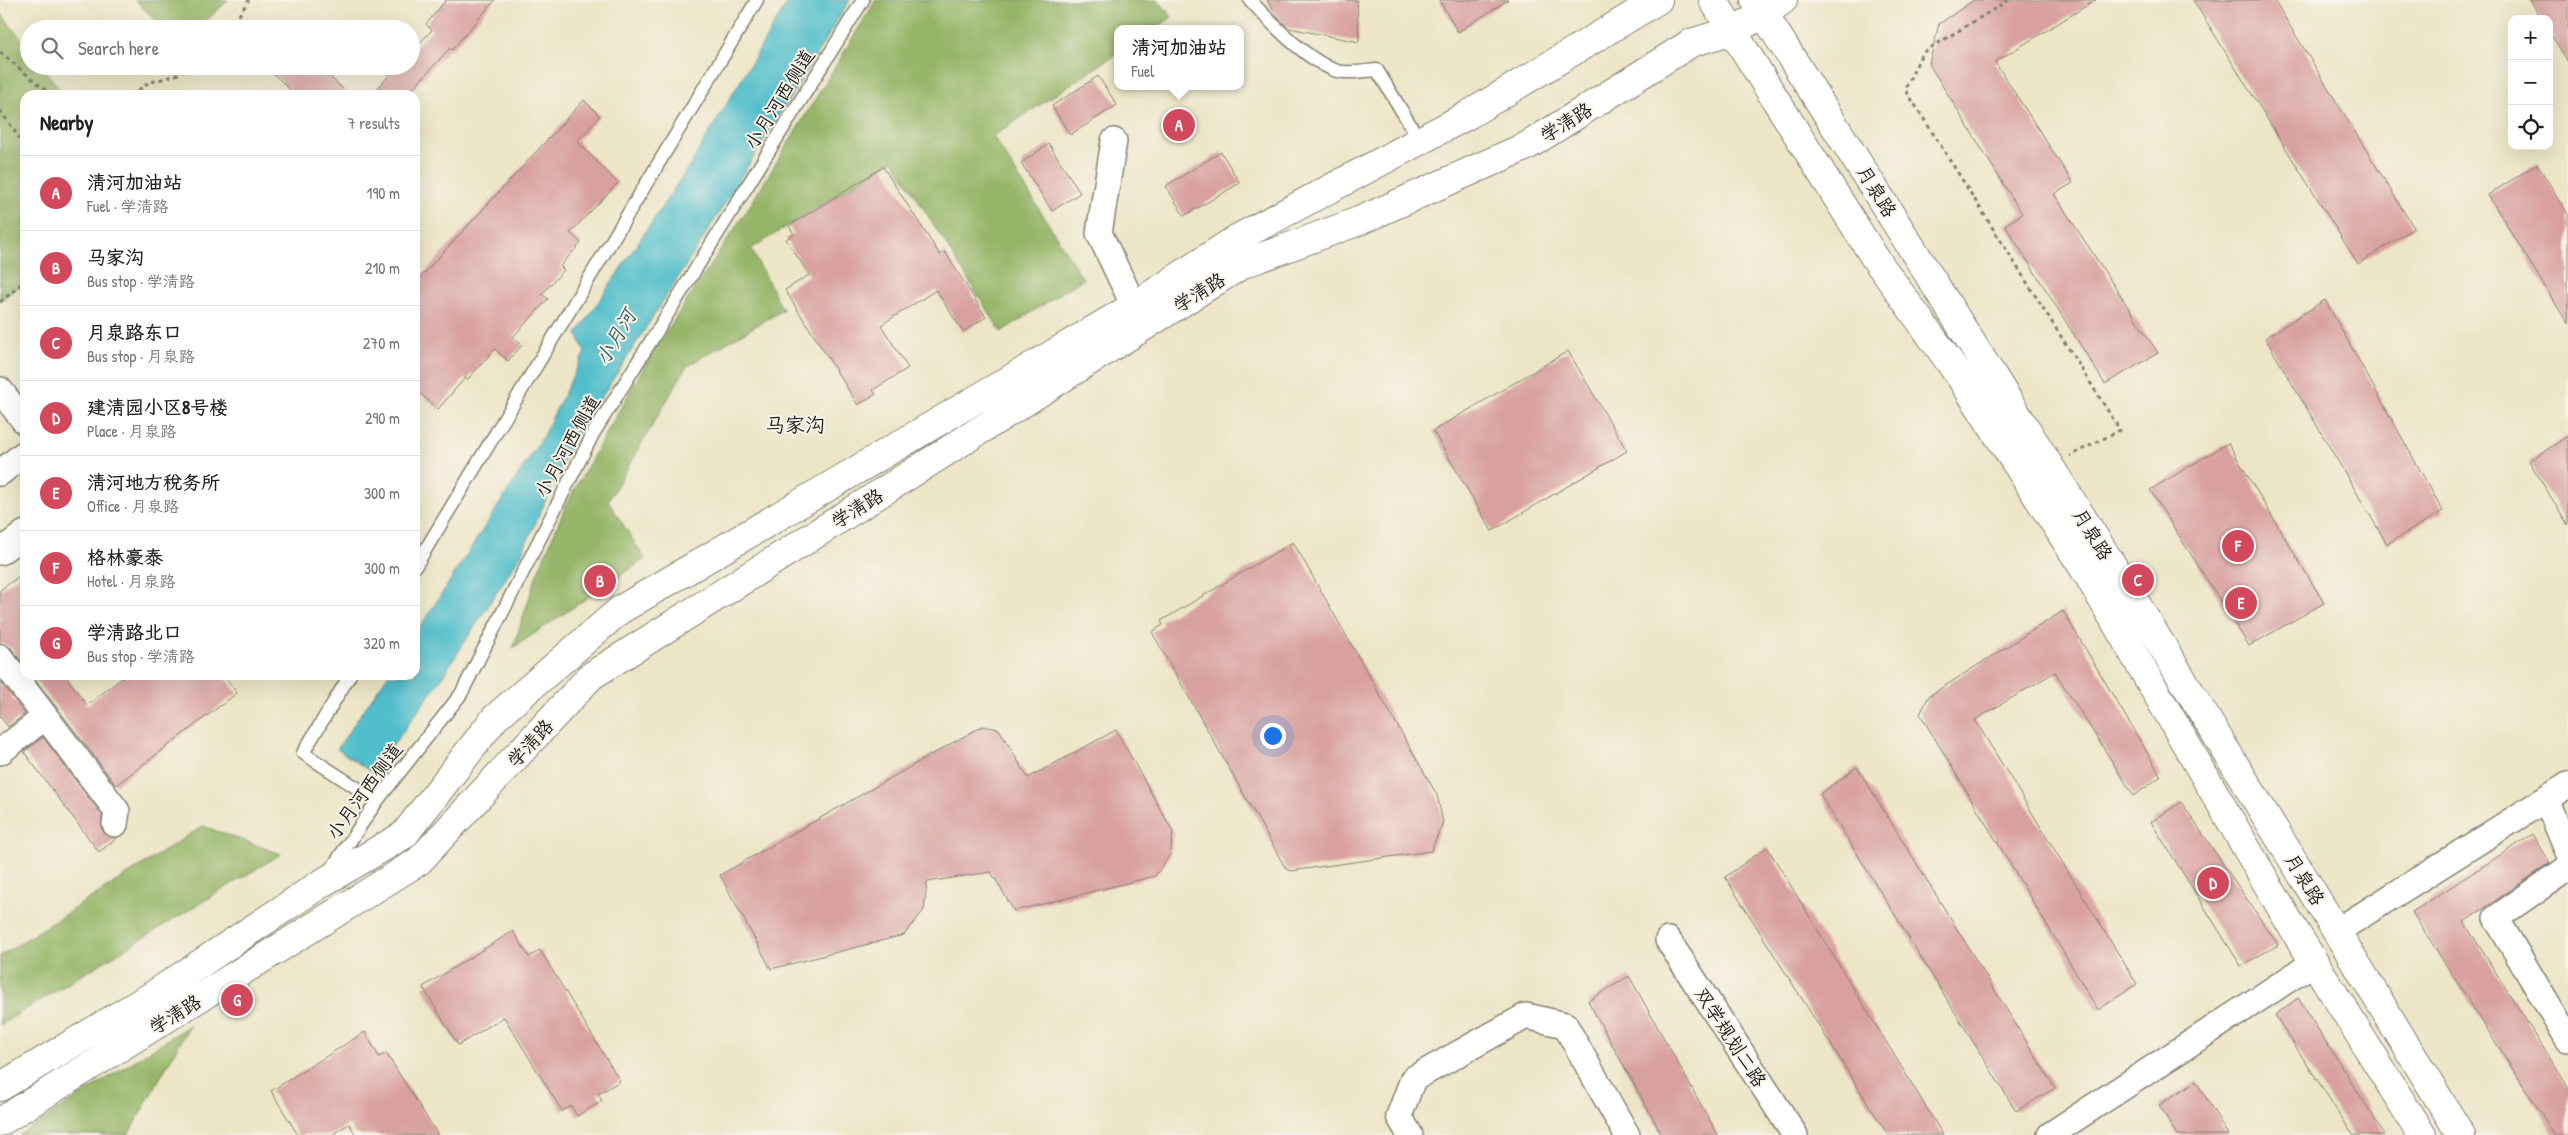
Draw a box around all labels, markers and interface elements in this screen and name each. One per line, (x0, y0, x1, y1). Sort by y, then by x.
map controls (2508, 15, 2553, 150)
button: + (2508, 15, 2553, 60)
search box (20, 20, 420, 75)
popup (1114, 25, 1244, 90)
icon: search (38, 34, 66, 62)
text: 清河加油站 (1131, 34, 1227, 60)
text: Search here (78, 35, 159, 61)
street label: 小月河西侧道 (738, 44, 820, 154)
text: Fuel (1131, 60, 1155, 82)
button: − (2508, 60, 2553, 105)
street label: 学清路 (1535, 96, 1597, 148)
button: locate (2508, 105, 2553, 150)
pin: A (1163, 106, 1195, 144)
text: Nearby (40, 108, 93, 137)
text: 7 results (347, 112, 400, 134)
street label: 月泉路 (1851, 160, 1903, 222)
text: 清河加油站 (87, 169, 182, 195)
text: A (52, 182, 60, 204)
text: 190 m (367, 182, 400, 204)
text: Fuel · 学清路 (87, 195, 169, 217)
text: 马家沟 (87, 244, 144, 270)
text: B (52, 257, 60, 279)
text: 210 m (365, 257, 400, 279)
street label: 学清路 (1168, 266, 1230, 318)
text: Bus stop · 学清路 (87, 270, 195, 292)
water label: 小月河 (588, 302, 643, 370)
text: 月泉路东口 (87, 319, 182, 345)
text: C (52, 332, 60, 354)
text: 270 m (363, 332, 400, 354)
text: Bus stop · 月泉路 (87, 345, 195, 367)
street label: 小月河西侧道 (528, 390, 606, 502)
text: 建清园小区8号楼 (87, 394, 228, 420)
text: D (52, 407, 60, 429)
text: 290 m (365, 407, 400, 429)
district label: 马家沟 (765, 411, 825, 438)
text: Place · 月泉路 (87, 420, 176, 442)
text: 清河地方税务所 (87, 469, 220, 495)
text: E (52, 482, 60, 504)
text: 300 m (364, 482, 400, 504)
street label: 学清路 (826, 482, 888, 534)
text: Office · 月泉路 (87, 495, 179, 517)
street label: 月泉路 (2067, 503, 2119, 565)
pin: F (2222, 527, 2254, 565)
text: 格林豪泰 (87, 544, 163, 570)
text: F (53, 557, 59, 579)
text: 300 m (364, 557, 400, 579)
pin: C (2122, 561, 2154, 599)
pin: B (584, 562, 616, 600)
text: Hotel · 月泉路 (87, 570, 176, 592)
pin: E (2225, 584, 2257, 622)
text: 学清路北口 (87, 619, 182, 645)
text: G (52, 632, 60, 654)
text: 320 m (364, 632, 400, 654)
text: Bus stop · 学清路 (87, 645, 195, 667)
street label: 学清路 (501, 713, 559, 773)
your location (1260, 723, 1286, 749)
street label: 小月河西侧道 (320, 737, 408, 845)
street label: 月泉路 (2279, 848, 2331, 910)
pin: D (2197, 864, 2229, 902)
pin: G (221, 981, 253, 1019)
street label: 双学规划二路 (1689, 982, 1773, 1092)
street label: 学清路 (144, 988, 206, 1040)

